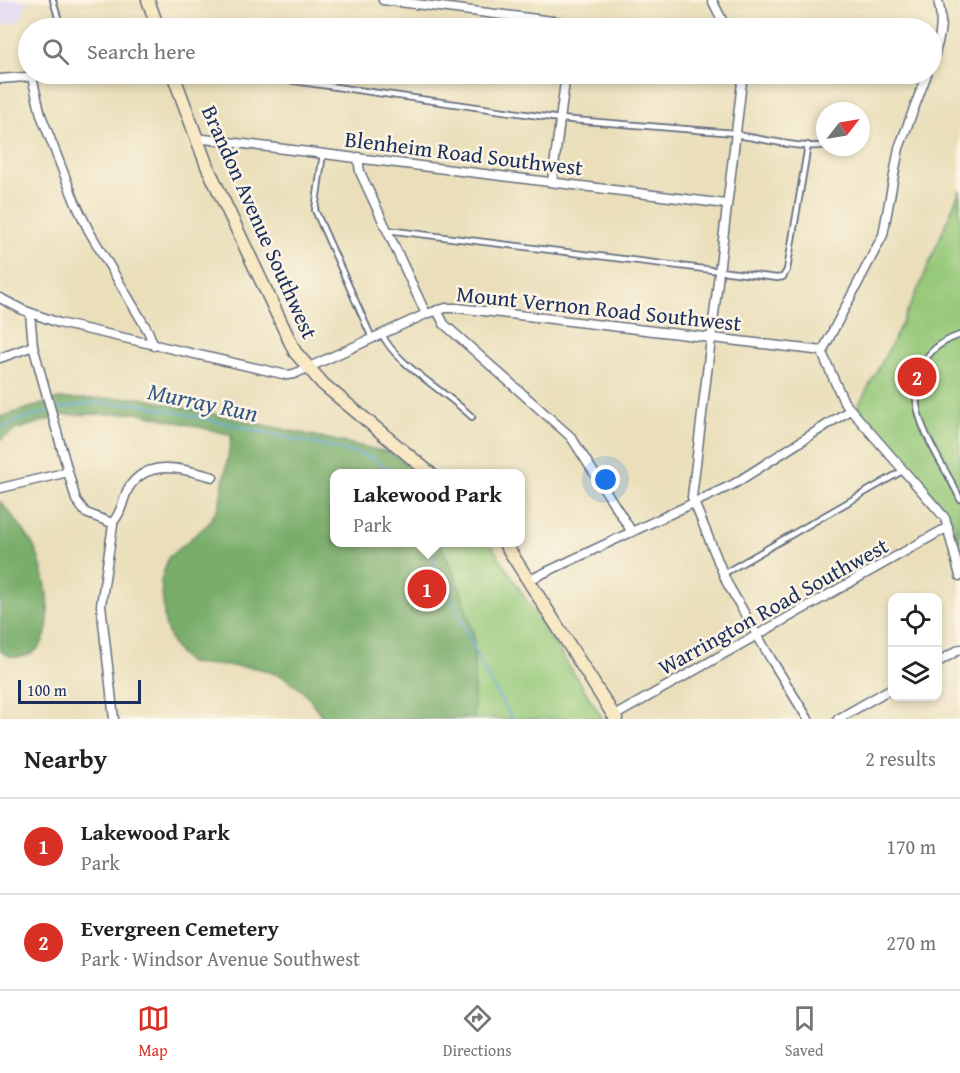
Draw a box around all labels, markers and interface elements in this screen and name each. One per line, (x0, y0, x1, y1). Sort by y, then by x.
search box (18, 18, 942, 84)
icon: search (39, 35, 72, 68)
text: Search here (87, 35, 196, 67)
street label: Brandon Avenue Southwest (194, 100, 326, 344)
north arrow (816, 102, 870, 156)
street label: Blenheim Road Southwest (343, 123, 585, 184)
street label: Mount Vernon Road Southwest (455, 277, 743, 339)
pin: 2 (898, 354, 936, 400)
water label: Murray Run (145, 373, 261, 431)
your location (591, 465, 620, 494)
popup (330, 469, 525, 547)
text: Lakewood Park (353, 478, 502, 510)
text: Park (353, 510, 392, 539)
street label: Warrington Road Southwest (652, 529, 894, 683)
pin: 1 (408, 566, 446, 612)
map controls (888, 593, 942, 701)
button: locate (888, 593, 942, 647)
button: layers (888, 647, 942, 701)
scale bar (18, 677, 141, 704)
text: 100 m (27, 678, 67, 702)
text: Nearby (24, 739, 107, 778)
text: 2 results (865, 744, 936, 773)
text: Lakewood Park (81, 816, 230, 848)
text: 1 (38, 832, 49, 861)
text: 170 m (886, 832, 936, 861)
text: Park (81, 848, 120, 877)
text: Evergreen Cemetery (81, 912, 279, 944)
text: 2 (38, 928, 49, 957)
text: 270 m (886, 928, 936, 957)
text: Park · Windsor Avenue Southwest (81, 944, 360, 973)
tab: Map (137, 1002, 170, 1062)
tab: Directions (443, 1002, 512, 1062)
tab: Saved (785, 1002, 823, 1062)

